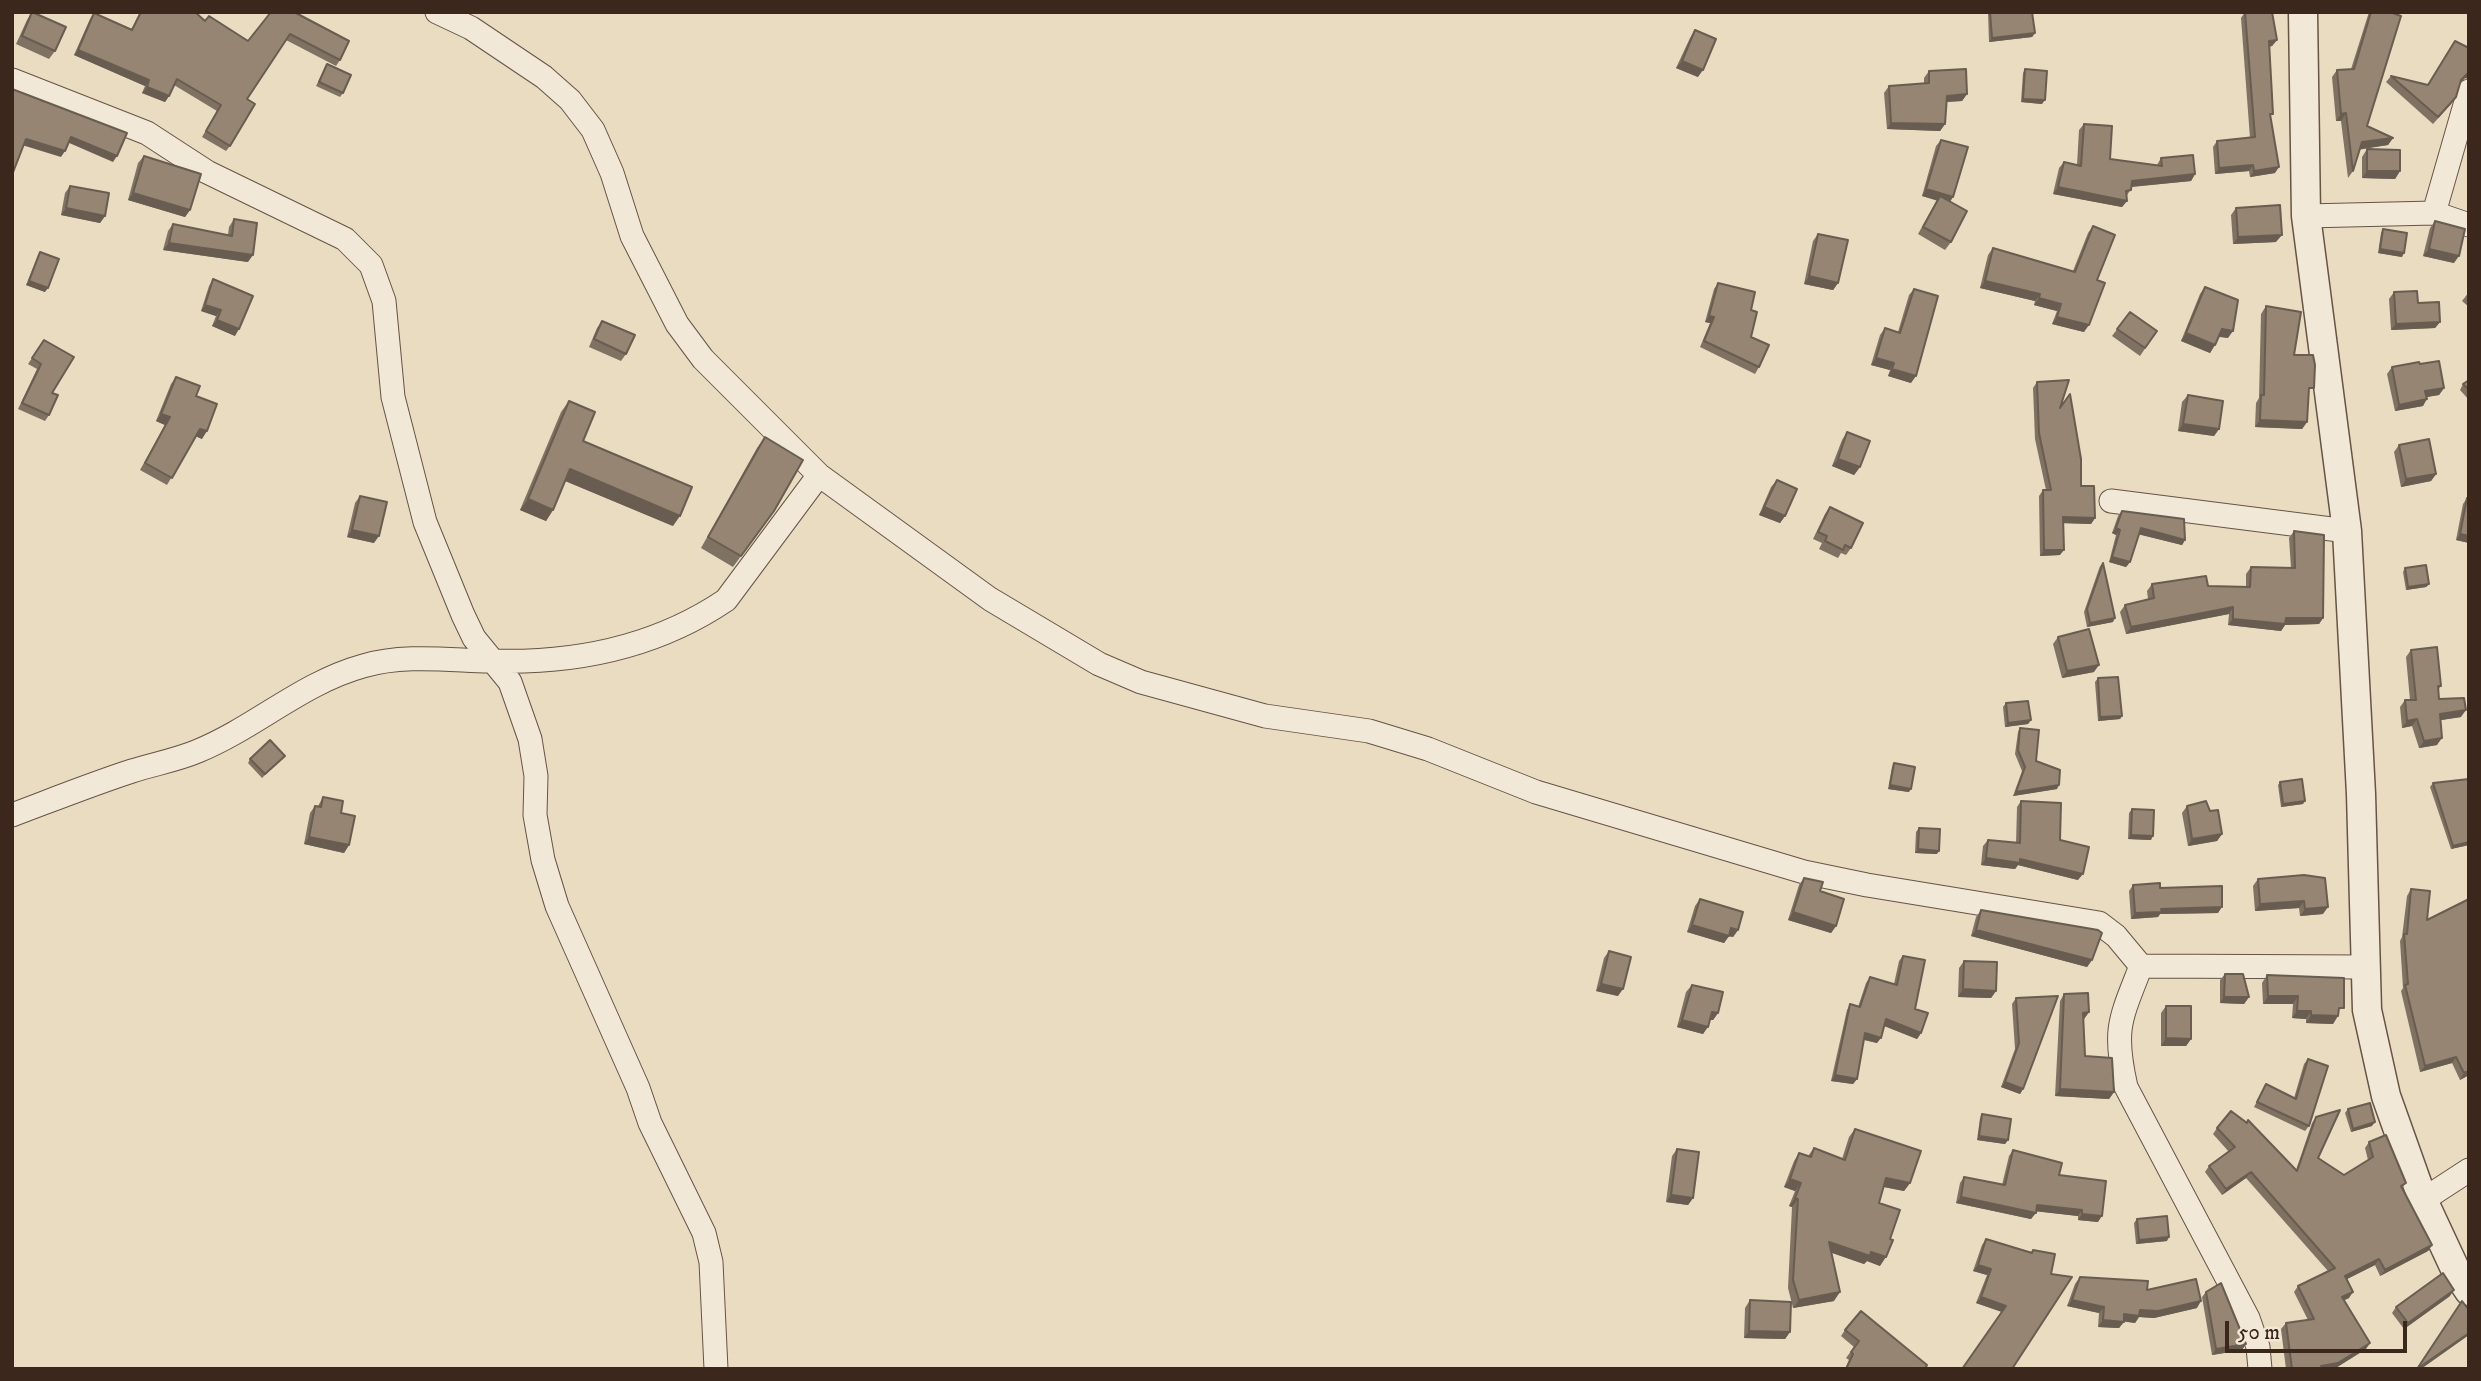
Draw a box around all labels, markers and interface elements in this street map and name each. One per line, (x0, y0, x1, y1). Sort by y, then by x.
scale bar (2229, 1308, 2411, 1352)
text: 50 m (2238, 1320, 2280, 1346)

